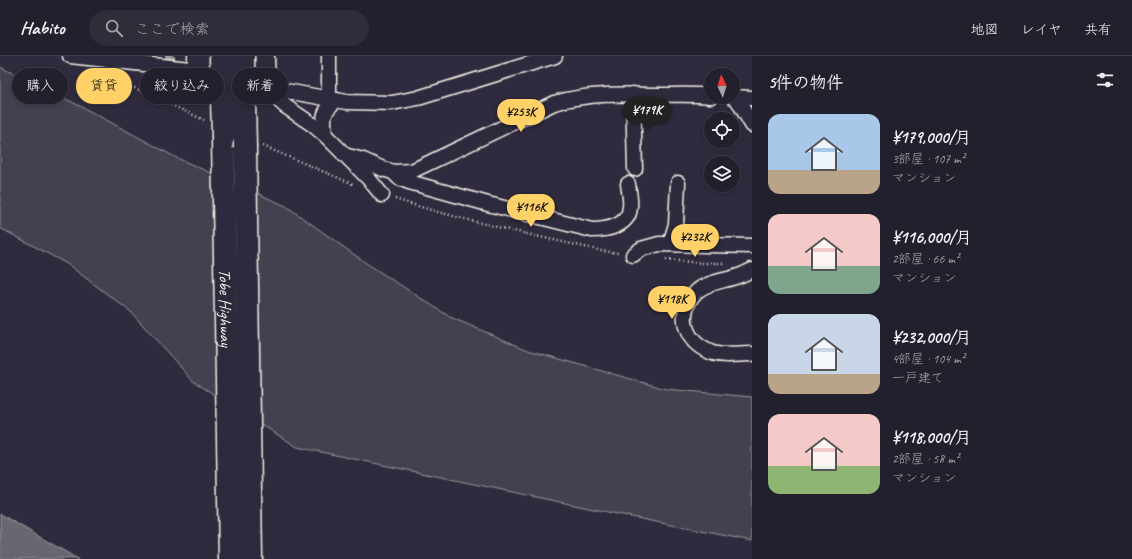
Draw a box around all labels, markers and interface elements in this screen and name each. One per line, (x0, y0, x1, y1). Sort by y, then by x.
search box (89, 10, 369, 46)
text: Habito (20, 16, 65, 40)
icon: search (103, 17, 125, 39)
text: ここで検索 (135, 20, 210, 39)
text: 地図 (971, 21, 999, 38)
text: レイヤ (1021, 21, 1062, 38)
text: 共有 (1084, 21, 1112, 38)
chip: 購入 (12, 68, 68, 104)
chip: 賃貸 (76, 68, 132, 104)
chip: 絞り込み (140, 68, 224, 104)
chip: 新着 (232, 68, 288, 104)
north arrow (704, 68, 740, 104)
map controls (704, 68, 740, 192)
icon: filters (1094, 69, 1116, 91)
text: 5件の物件 (768, 72, 843, 93)
pin: ¥179K (619, 97, 675, 131)
pin: ¥253K (493, 99, 549, 133)
text: ¥179K (632, 102, 662, 118)
text: ¥253K (506, 104, 536, 120)
button: locate (704, 112, 740, 148)
text: ¥179,000/月 (892, 127, 971, 148)
icon: home (800, 130, 848, 178)
text: 3部屋 · 107 m² (892, 151, 965, 167)
button: layers (704, 156, 740, 192)
text: マンション (892, 170, 956, 186)
pin: ¥116K (503, 194, 559, 228)
text: ¥116K (516, 199, 546, 215)
pin: ¥232K (667, 224, 723, 258)
text: ¥116,000/月 (892, 227, 972, 248)
text: ¥232K (680, 229, 710, 245)
icon: home (800, 230, 848, 278)
text: 2部屋 · 66 m² (892, 251, 959, 267)
street label: Tobe Highway (214, 269, 236, 348)
text: マンション (892, 270, 956, 286)
pin: ¥118K (644, 286, 700, 320)
text: ¥118K (657, 291, 687, 307)
text: ¥232,000/月 (892, 327, 972, 348)
icon: home (800, 330, 848, 378)
text: 4部屋 · 104 m² (892, 351, 965, 367)
text: 一戸建て (892, 370, 944, 386)
text: ¥118,000/月 (892, 427, 972, 448)
icon: home (800, 430, 848, 478)
text: 2部屋 · 58 m² (892, 451, 959, 467)
text: マンション (892, 470, 956, 486)

